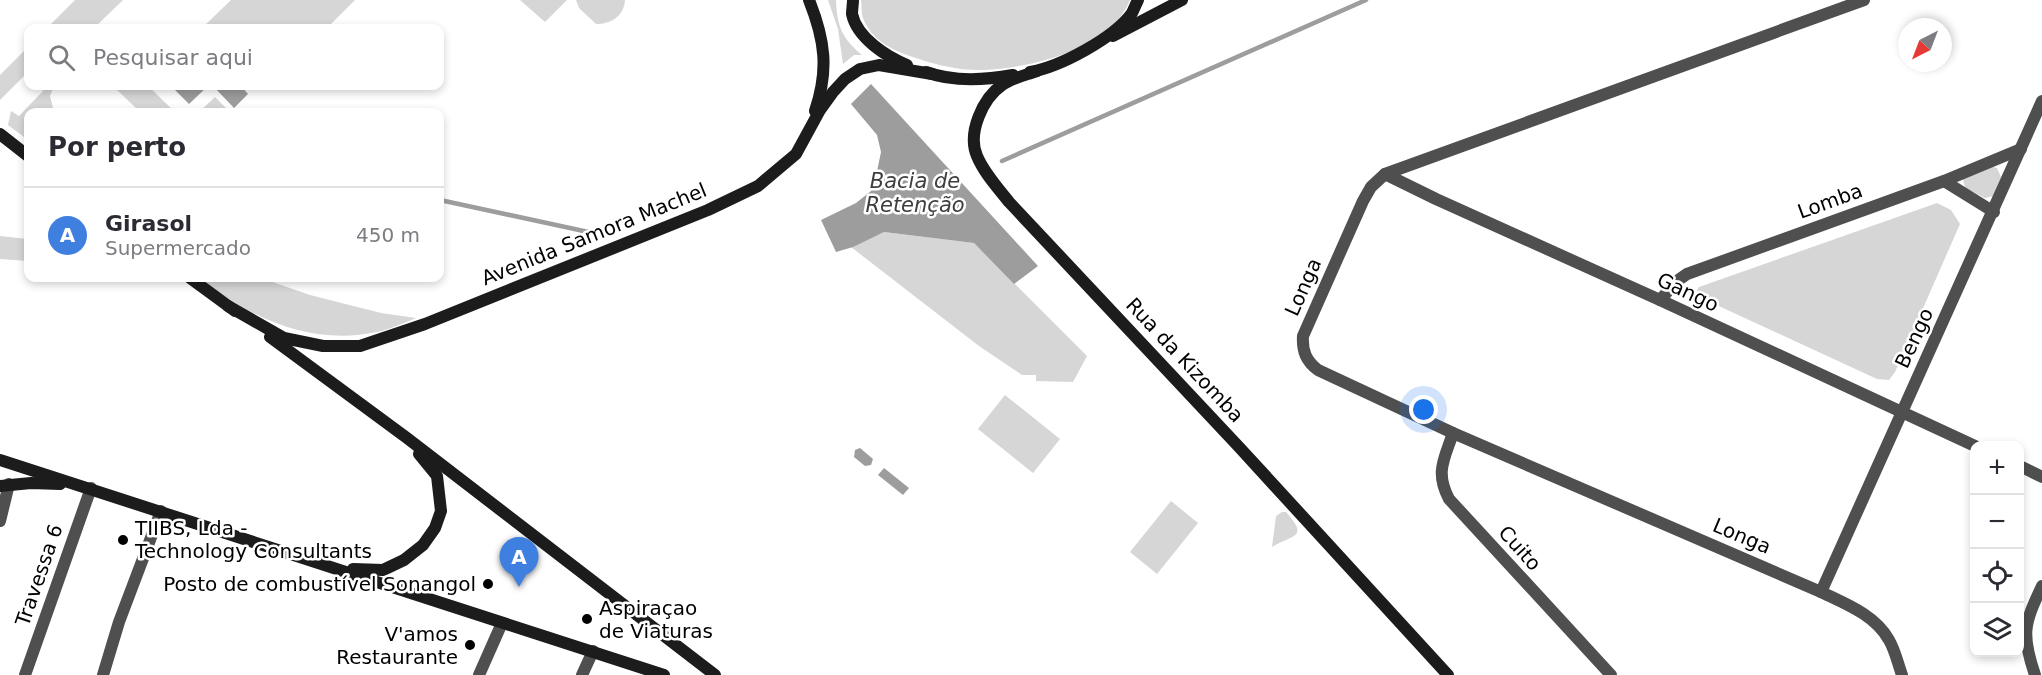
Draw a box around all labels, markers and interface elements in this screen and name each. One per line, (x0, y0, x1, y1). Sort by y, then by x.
north arrow (1898, 18, 1952, 72)
search box (24, 24, 444, 90)
icon: search (45, 41, 78, 74)
text: Pesquisar aqui (93, 45, 253, 70)
text: Por perto (48, 132, 186, 162)
water label: Bacia de Retenção (865, 169, 965, 217)
street label: Avenida Samora Machel (478, 178, 710, 290)
street label: Lomba (1794, 178, 1866, 224)
text: Girasol (105, 211, 192, 236)
text: A (60, 223, 75, 247)
text: 450 m (356, 223, 420, 247)
text: Supermercado (105, 236, 251, 260)
street label: Longa (1280, 254, 1326, 320)
street label: Gango (1653, 267, 1723, 317)
street label: Rua da Kizomba (1121, 293, 1249, 427)
street label: Bengo (1890, 304, 1938, 372)
your location (1409, 395, 1438, 424)
map controls (1970, 441, 2024, 657)
button: + (1970, 441, 2024, 495)
button: − (1970, 495, 2024, 549)
street label: Longa (1709, 513, 1775, 559)
place label: TIIBS, Lda - Technology Consultants (134, 516, 372, 563)
street label: Travessa 6 (10, 521, 68, 630)
street label: Cuito (1494, 521, 1546, 575)
marker: TIIBS, Lda - Technology Consultants (116, 533, 130, 547)
pin: A (500, 538, 538, 587)
button: locate (1970, 549, 2024, 603)
place label: Posto de combustível Sonangol (163, 572, 476, 596)
marker: Posto de combustível Sonangol (481, 577, 495, 591)
place label: Aspiraçao de Viaturas (599, 596, 713, 643)
button: layers (1970, 603, 2024, 657)
marker: Aspiraçao de Viaturas (580, 612, 594, 626)
place label: V'amos Restaurante (336, 622, 458, 669)
marker: V'amos Restaurante (463, 638, 477, 652)

